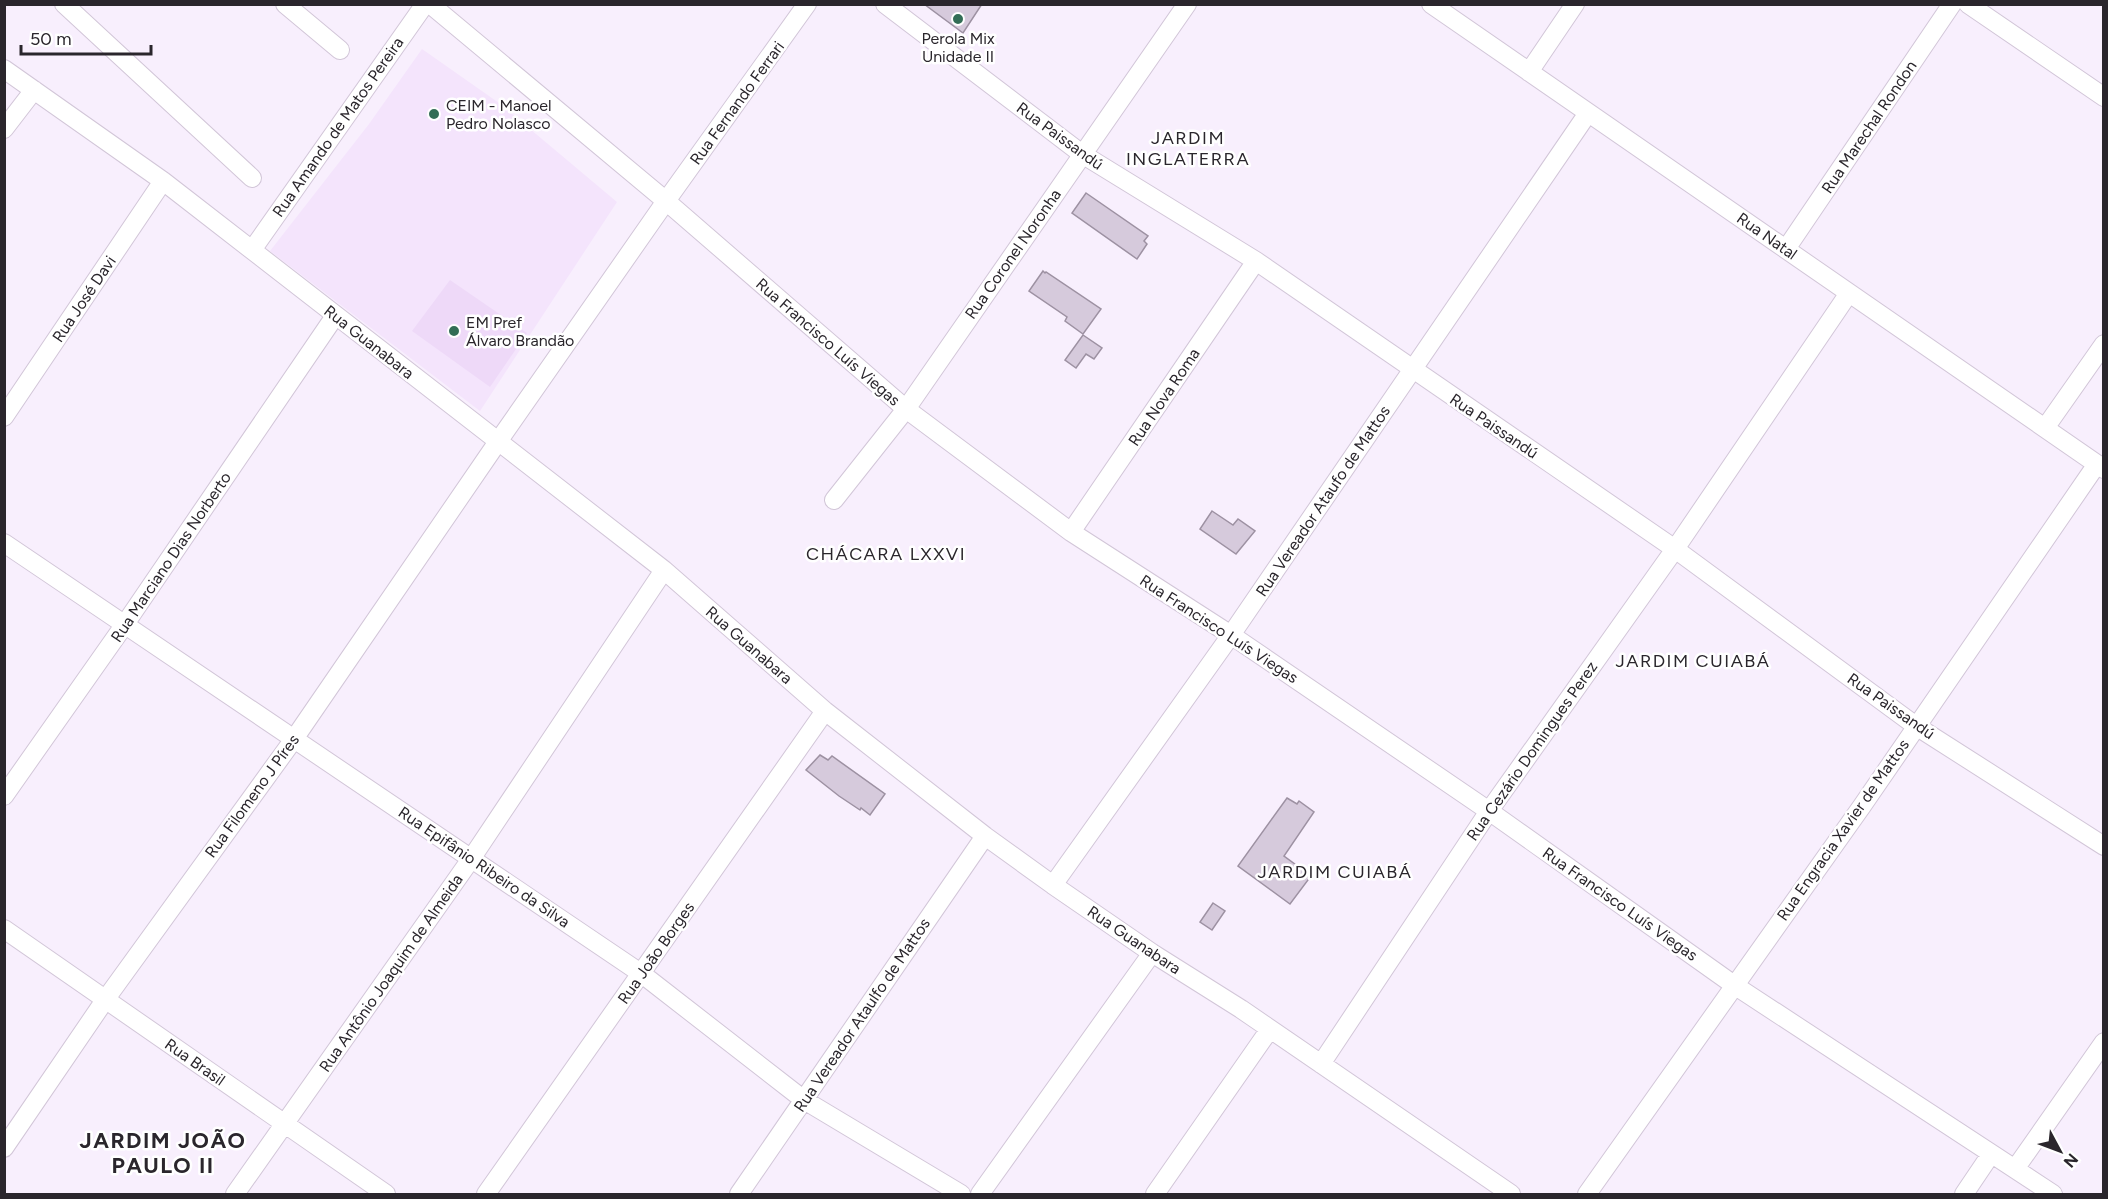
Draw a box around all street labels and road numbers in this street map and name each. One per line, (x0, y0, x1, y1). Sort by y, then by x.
street label: Rua Amando de Matos Pereira (269, 34, 407, 220)
street label: Rua Fernando Ferrari (686, 38, 788, 168)
street label: Rua Marechal Rondon (1818, 57, 1921, 197)
street label: Rua Paissandú (1013, 98, 1107, 174)
street label: Rua Coronel Noronha (961, 185, 1065, 323)
street label: Rua Natal (1733, 208, 1801, 264)
street label: Rua José Davi (48, 252, 120, 346)
street label: Rua Francisco Luís Viegas (752, 274, 904, 410)
street label: Rua Guanabara (320, 301, 418, 383)
street label: Rua Nova Roma (1124, 345, 1204, 449)
street label: Rua Paissandú (1446, 390, 1542, 462)
street label: Rua Vereador Ataufo de Mattos (1252, 402, 1394, 600)
street label: Rua Marciano Dias Norberto (107, 468, 235, 646)
street label: Rua Francisco Luís Viegas (1136, 571, 1302, 687)
street label: Rua Guanabara (702, 602, 796, 688)
street label: Rua Cezário Domingues Perez (1463, 658, 1601, 844)
street label: Rua Paissandú (1844, 669, 1938, 743)
street label: Rua Filomeno J Píres (201, 731, 303, 861)
street label: Rua Engracia Xavier de Mattos (1773, 736, 1913, 924)
street label: Rua Epifânio Ribeiro da Silva (395, 802, 573, 932)
street label: Rua Francisco Luís Viegas (1539, 843, 1701, 965)
street label: Rua Antônio Joaquim de Almeida (315, 870, 467, 1076)
street label: Rua João Borges (614, 898, 698, 1008)
street label: Rua Guanabara (1084, 902, 1184, 978)
street label: Rua Vereador Ataulfo de Mattos (790, 914, 934, 1116)
street label: Rua Brasil (161, 1034, 229, 1090)

